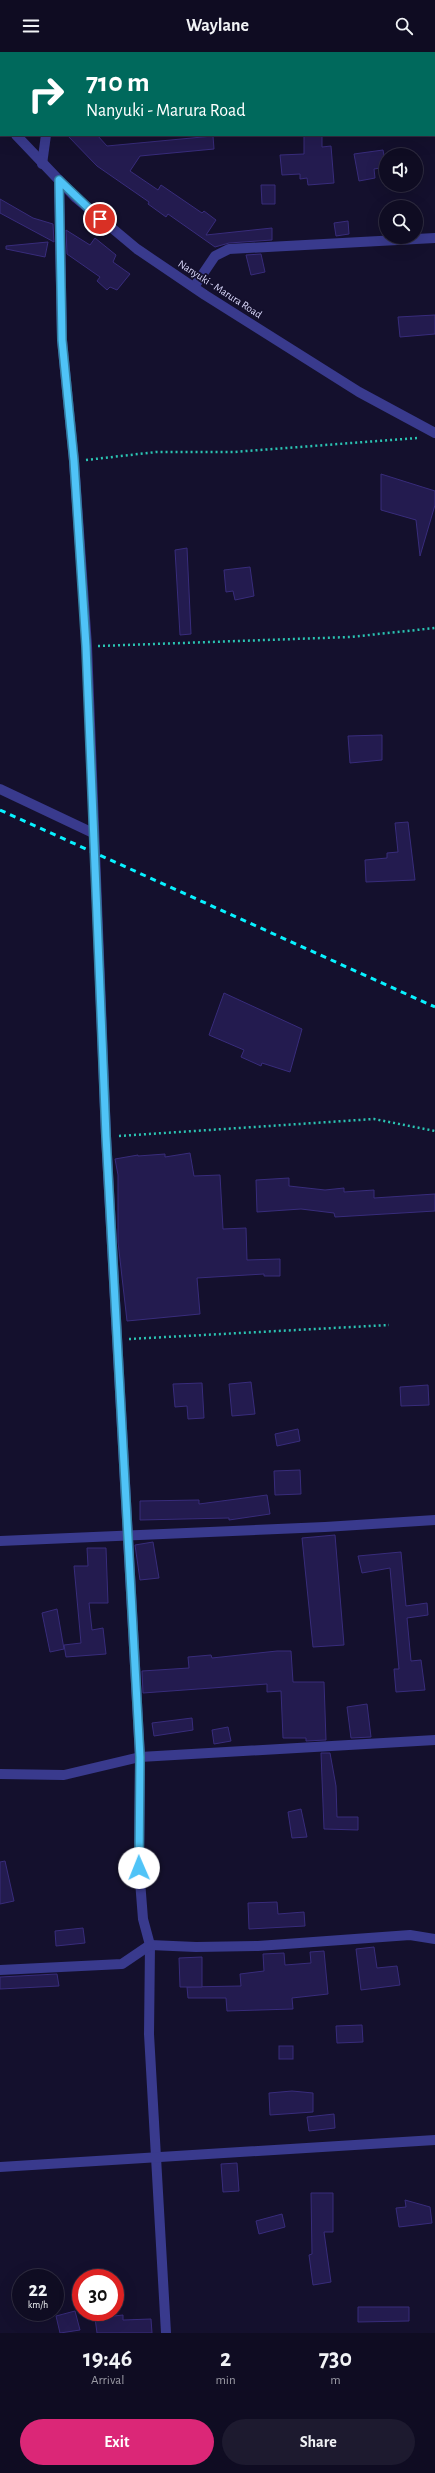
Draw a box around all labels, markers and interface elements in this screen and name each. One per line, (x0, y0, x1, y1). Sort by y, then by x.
icon: menu (20, 15, 42, 37)
icon: search (393, 15, 415, 37)
text: Waylane (186, 17, 249, 35)
icon: right (20, 68, 72, 120)
text: 710 m (86, 69, 150, 97)
text: Nanyuki - Marura Road (86, 102, 246, 120)
map controls (379, 148, 423, 244)
button: sound (379, 148, 423, 192)
button: search (379, 200, 423, 244)
pin (83, 202, 117, 236)
icon: arrive (89, 208, 111, 230)
street label: Nanyuki - Marura Road (176, 258, 264, 320)
position arrow (118, 1847, 160, 1889)
speed limit sign: 30 (72, 2269, 124, 2321)
text: 22 (29, 2280, 47, 2300)
text: km/h (28, 2300, 48, 2310)
text: 19:46 (83, 2347, 132, 2371)
text: 2 (220, 2347, 231, 2371)
text: 730 (319, 2347, 352, 2371)
text: Arrival (91, 2374, 124, 2387)
text: min (215, 2374, 236, 2387)
text: m (330, 2374, 341, 2387)
button: Exit (20, 2419, 214, 2465)
button: Share (222, 2419, 415, 2465)

